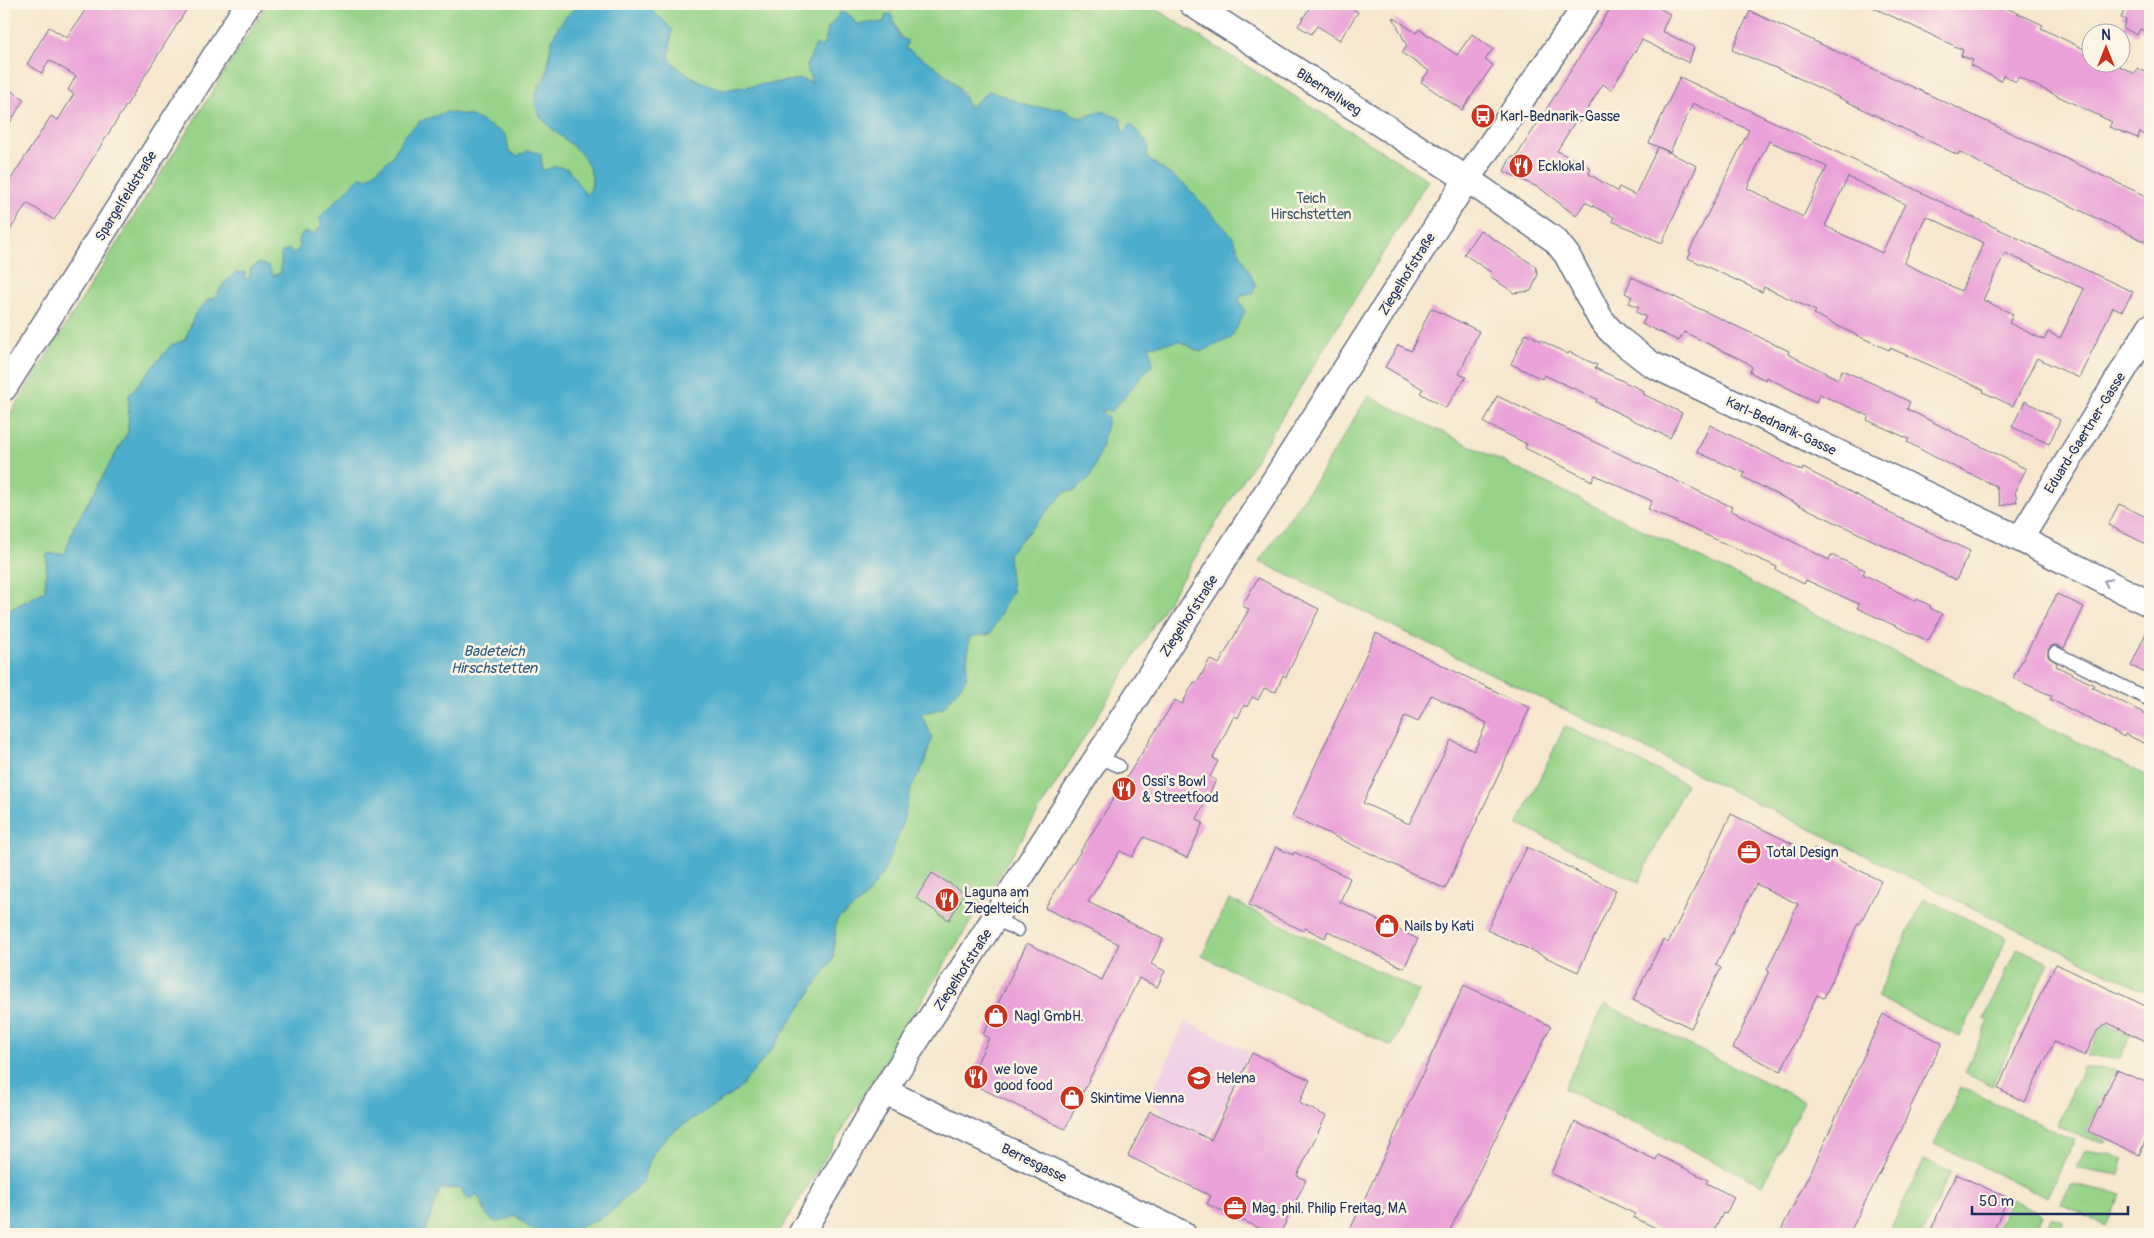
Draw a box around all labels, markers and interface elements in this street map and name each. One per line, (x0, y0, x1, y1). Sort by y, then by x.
north arrow (2082, 22, 2132, 72)
text: N (2101, 27, 2111, 44)
street label: Bibernellweg (1293, 65, 1365, 119)
bus stop icon: Karl-Bednarik-Gasse (1470, 103, 1496, 129)
place label: Karl-Bednarik-Gasse (1500, 108, 1620, 125)
street label: Spargelfeldstraße (91, 148, 161, 244)
restaurant icon: Ecklokal (1508, 153, 1534, 179)
place label: Ecklokal (1538, 158, 1585, 175)
park label: Teich Hirschstetten (1271, 190, 1352, 223)
street label: Ziegelhofstraße (1375, 230, 1439, 318)
street label: Eduard-Gaertner-Gasse (2041, 369, 2129, 497)
street label: Karl-Bednarik-Gasse (1723, 393, 1839, 459)
street label: Ziegelhofstraße (1156, 572, 1222, 660)
one-way arrow (2103, 578, 2112, 588)
water label: Badeteich Hirschstetten (451, 642, 539, 678)
place label: Ossi's Bowl & Streetfood (1142, 773, 1219, 806)
restaurant icon: Ossi's Bowl & Streetfood (1111, 776, 1137, 802)
office icon: Total Design (1736, 839, 1762, 865)
place label: Total Design (1766, 844, 1839, 861)
place label: Laguna am Ziegelteich (964, 884, 1029, 917)
restaurant icon: Laguna am Ziegelteich (934, 887, 960, 913)
shop icon: Nails by Kati (1374, 913, 1400, 939)
place label: Nails by Kati (1404, 918, 1474, 935)
street label: Ziegelhofstraße (930, 926, 996, 1014)
shop icon: Nagl GmbH. (983, 1003, 1009, 1029)
place label: Nagl GmbH. (1014, 1008, 1083, 1025)
place label: we love good food (994, 1061, 1053, 1094)
restaurant icon: we love good food (963, 1064, 989, 1090)
school or university icon: Helena (1186, 1065, 1212, 1091)
place label: Helena (1216, 1070, 1256, 1087)
shop icon: Skintime Vienna (1059, 1085, 1085, 1111)
place label: Skintime Vienna (1090, 1090, 1184, 1107)
street label: Berresgasse (999, 1140, 1070, 1186)
scale bar (1972, 1183, 2128, 1215)
text: 50 m (1979, 1192, 2014, 1211)
office icon: Mag. phil. Philip Freitag, MA (1222, 1195, 1248, 1221)
place label: Mag. phil. Philip Freitag, MA (1252, 1200, 1407, 1217)

